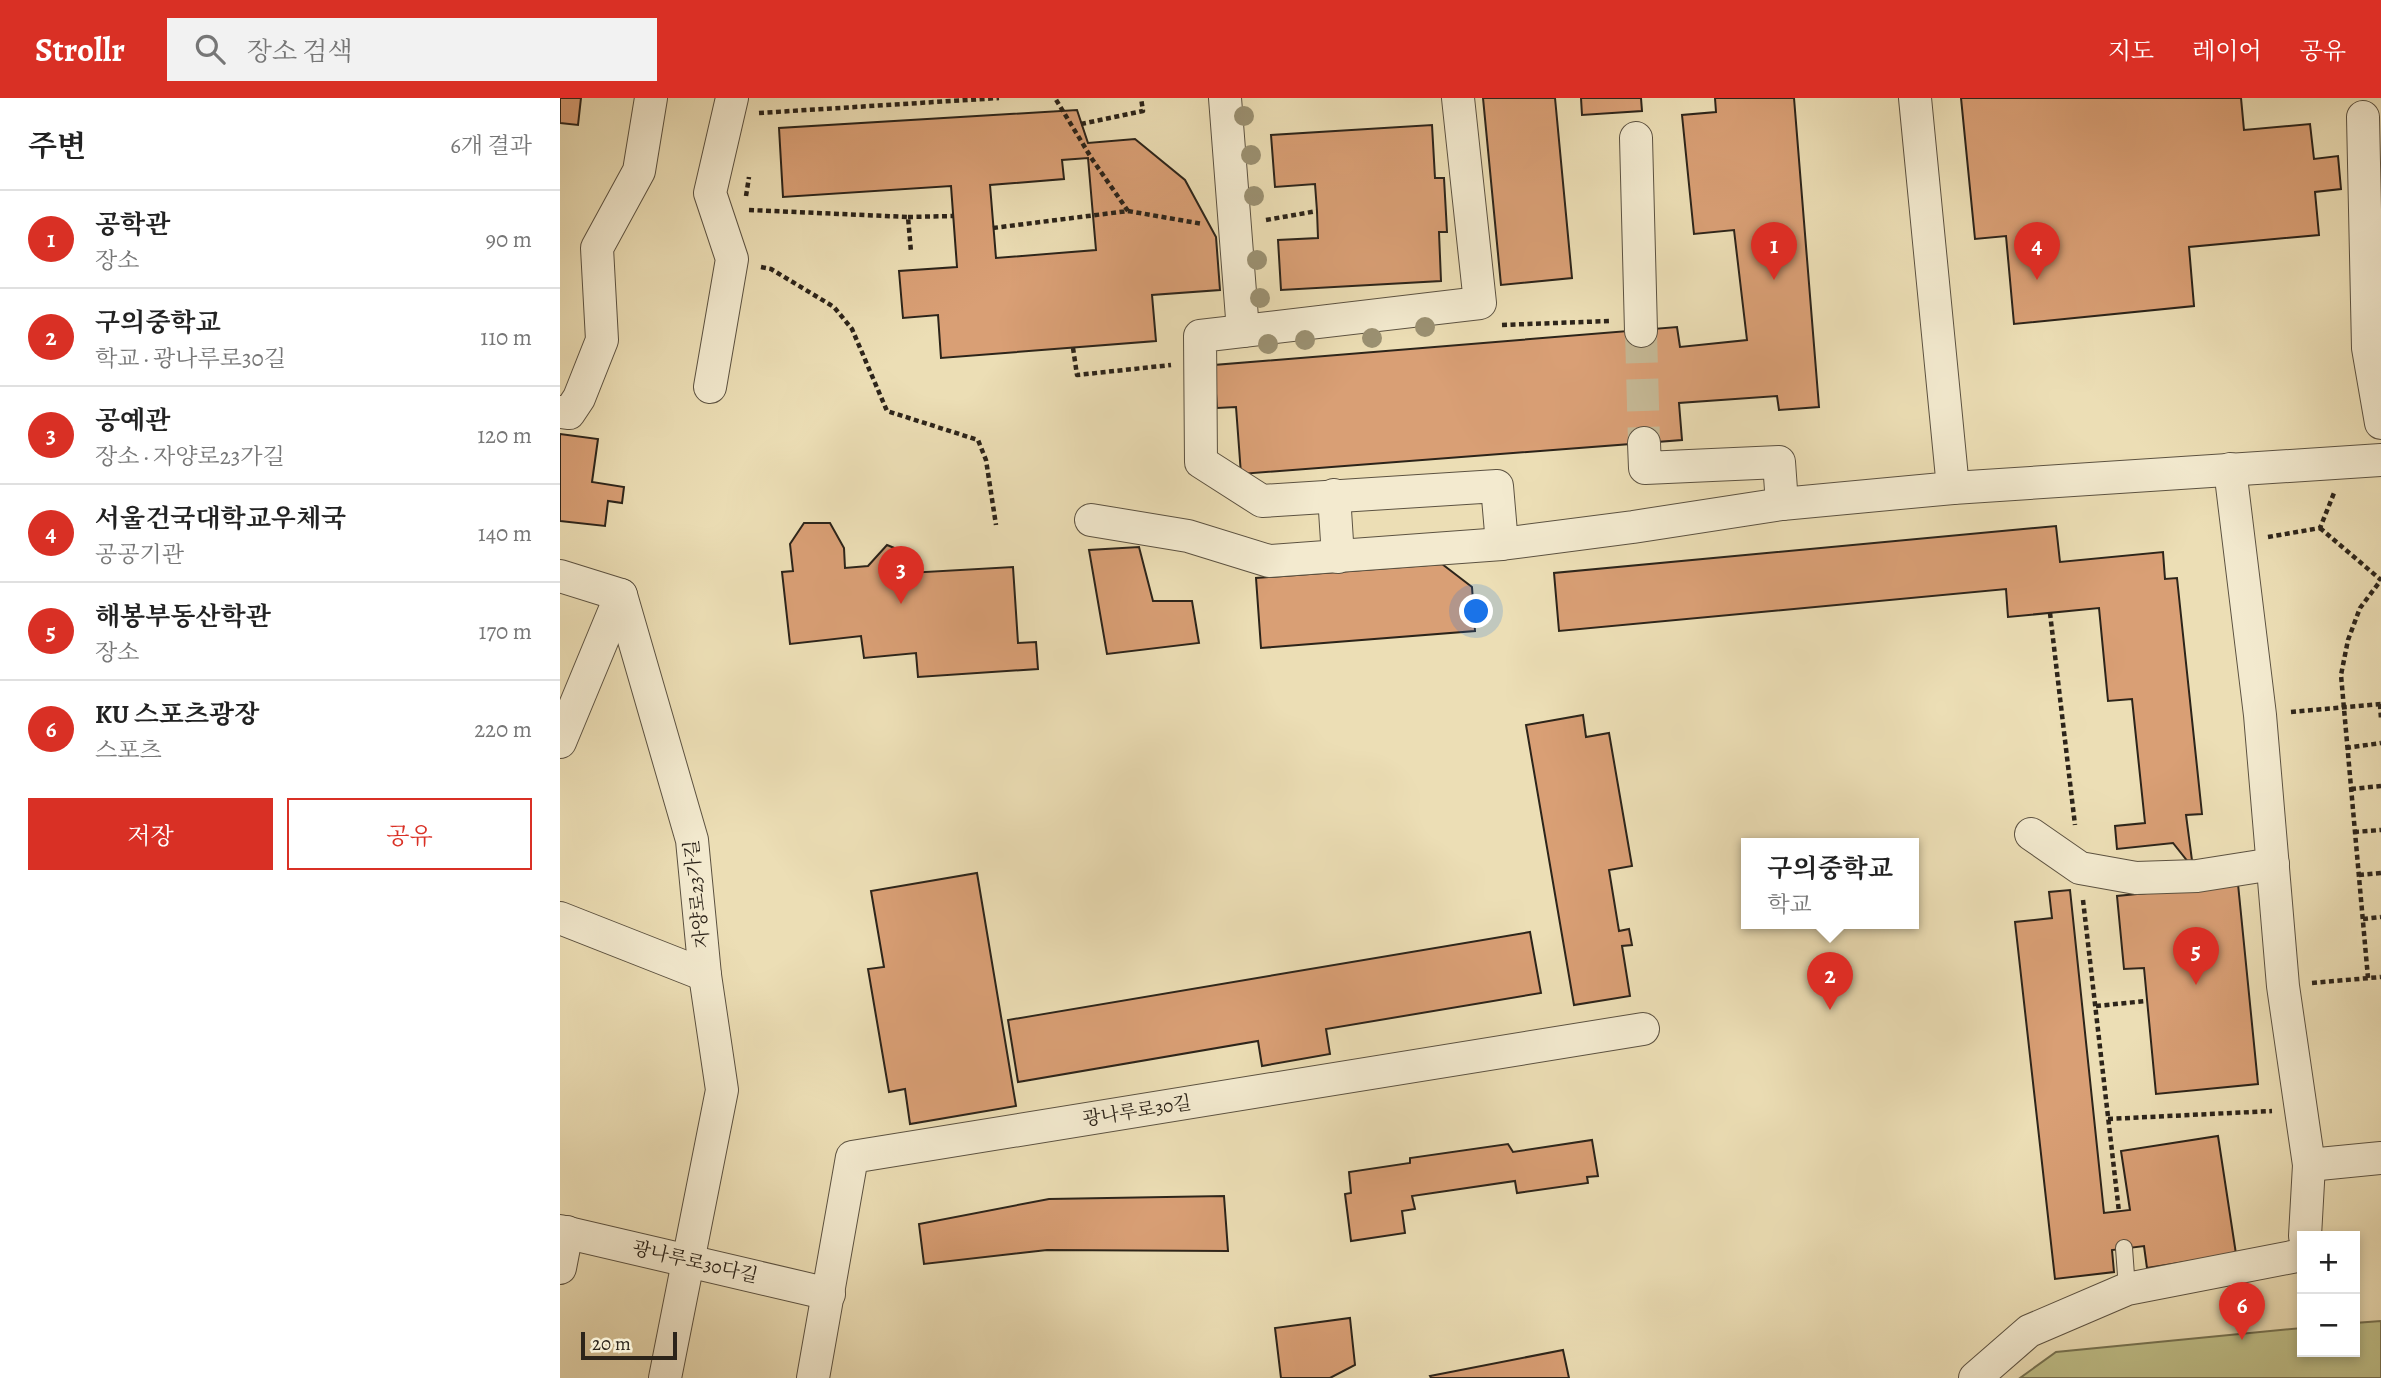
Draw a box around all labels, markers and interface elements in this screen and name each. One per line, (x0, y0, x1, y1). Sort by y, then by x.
search box (167, 18, 657, 81)
text: Strollr (35, 27, 125, 72)
icon: search (191, 30, 229, 68)
text: 장소 검색 (247, 34, 353, 69)
text: 지도 (2108, 35, 2154, 67)
text: 레이어 (2192, 35, 2262, 67)
text: 공유 (2300, 35, 2346, 67)
text: 주변 (28, 126, 86, 166)
text: 6개 결과 (450, 130, 532, 161)
text: 공학관 (95, 207, 170, 242)
pin: 1 (1751, 222, 1797, 280)
pin: 4 (2014, 222, 2060, 280)
text: 1 (47, 224, 55, 255)
text: 90 m (486, 224, 532, 255)
text: 장소 (95, 245, 139, 276)
text: 구의중학교 (95, 305, 221, 340)
text: 2 (45, 322, 57, 353)
text: 110 m (480, 322, 532, 353)
text: 학교 · 광나루로30길 (95, 343, 286, 374)
text: 공예관 (95, 403, 170, 438)
text: 3 (46, 420, 56, 451)
text: 120 m (477, 420, 532, 451)
text: 장소 · 자양로23가길 (95, 441, 285, 472)
text: 서울건국대학교우체국 (95, 501, 346, 536)
text: 4 (46, 518, 56, 549)
text: 140 m (478, 518, 532, 549)
text: 공공기관 (95, 539, 184, 570)
pin: 3 (878, 546, 924, 604)
your location (1459, 594, 1493, 628)
text: 해봉부동산학관 (95, 599, 271, 634)
text: 5 (46, 616, 56, 647)
text: 170 m (479, 616, 532, 647)
text: 장소 (95, 637, 139, 668)
text: KU 스포츠광장 (95, 697, 259, 732)
text: 6 (46, 714, 56, 745)
text: 220 m (474, 714, 532, 745)
text: 스포츠 (95, 735, 162, 766)
button: 저장 (28, 798, 273, 870)
button: 공유 (287, 798, 532, 870)
popup (1741, 838, 1919, 929)
street label: 자양로23가길 (678, 839, 716, 949)
text: 구의중학교 (1767, 851, 1893, 886)
text: 학교 (1767, 889, 1812, 920)
pin: 5 (2173, 927, 2219, 985)
pin: 2 (1807, 952, 1853, 1010)
street label: 광나루로30길 (1081, 1090, 1193, 1132)
map controls (2297, 1231, 2360, 1357)
button: + (2297, 1231, 2360, 1294)
street label: 광나루로30다길 (630, 1235, 760, 1289)
pin: 6 (2219, 1282, 2265, 1340)
button: − (2297, 1294, 2360, 1357)
scale bar (581, 1329, 677, 1361)
text: 20 m (592, 1331, 631, 1357)

